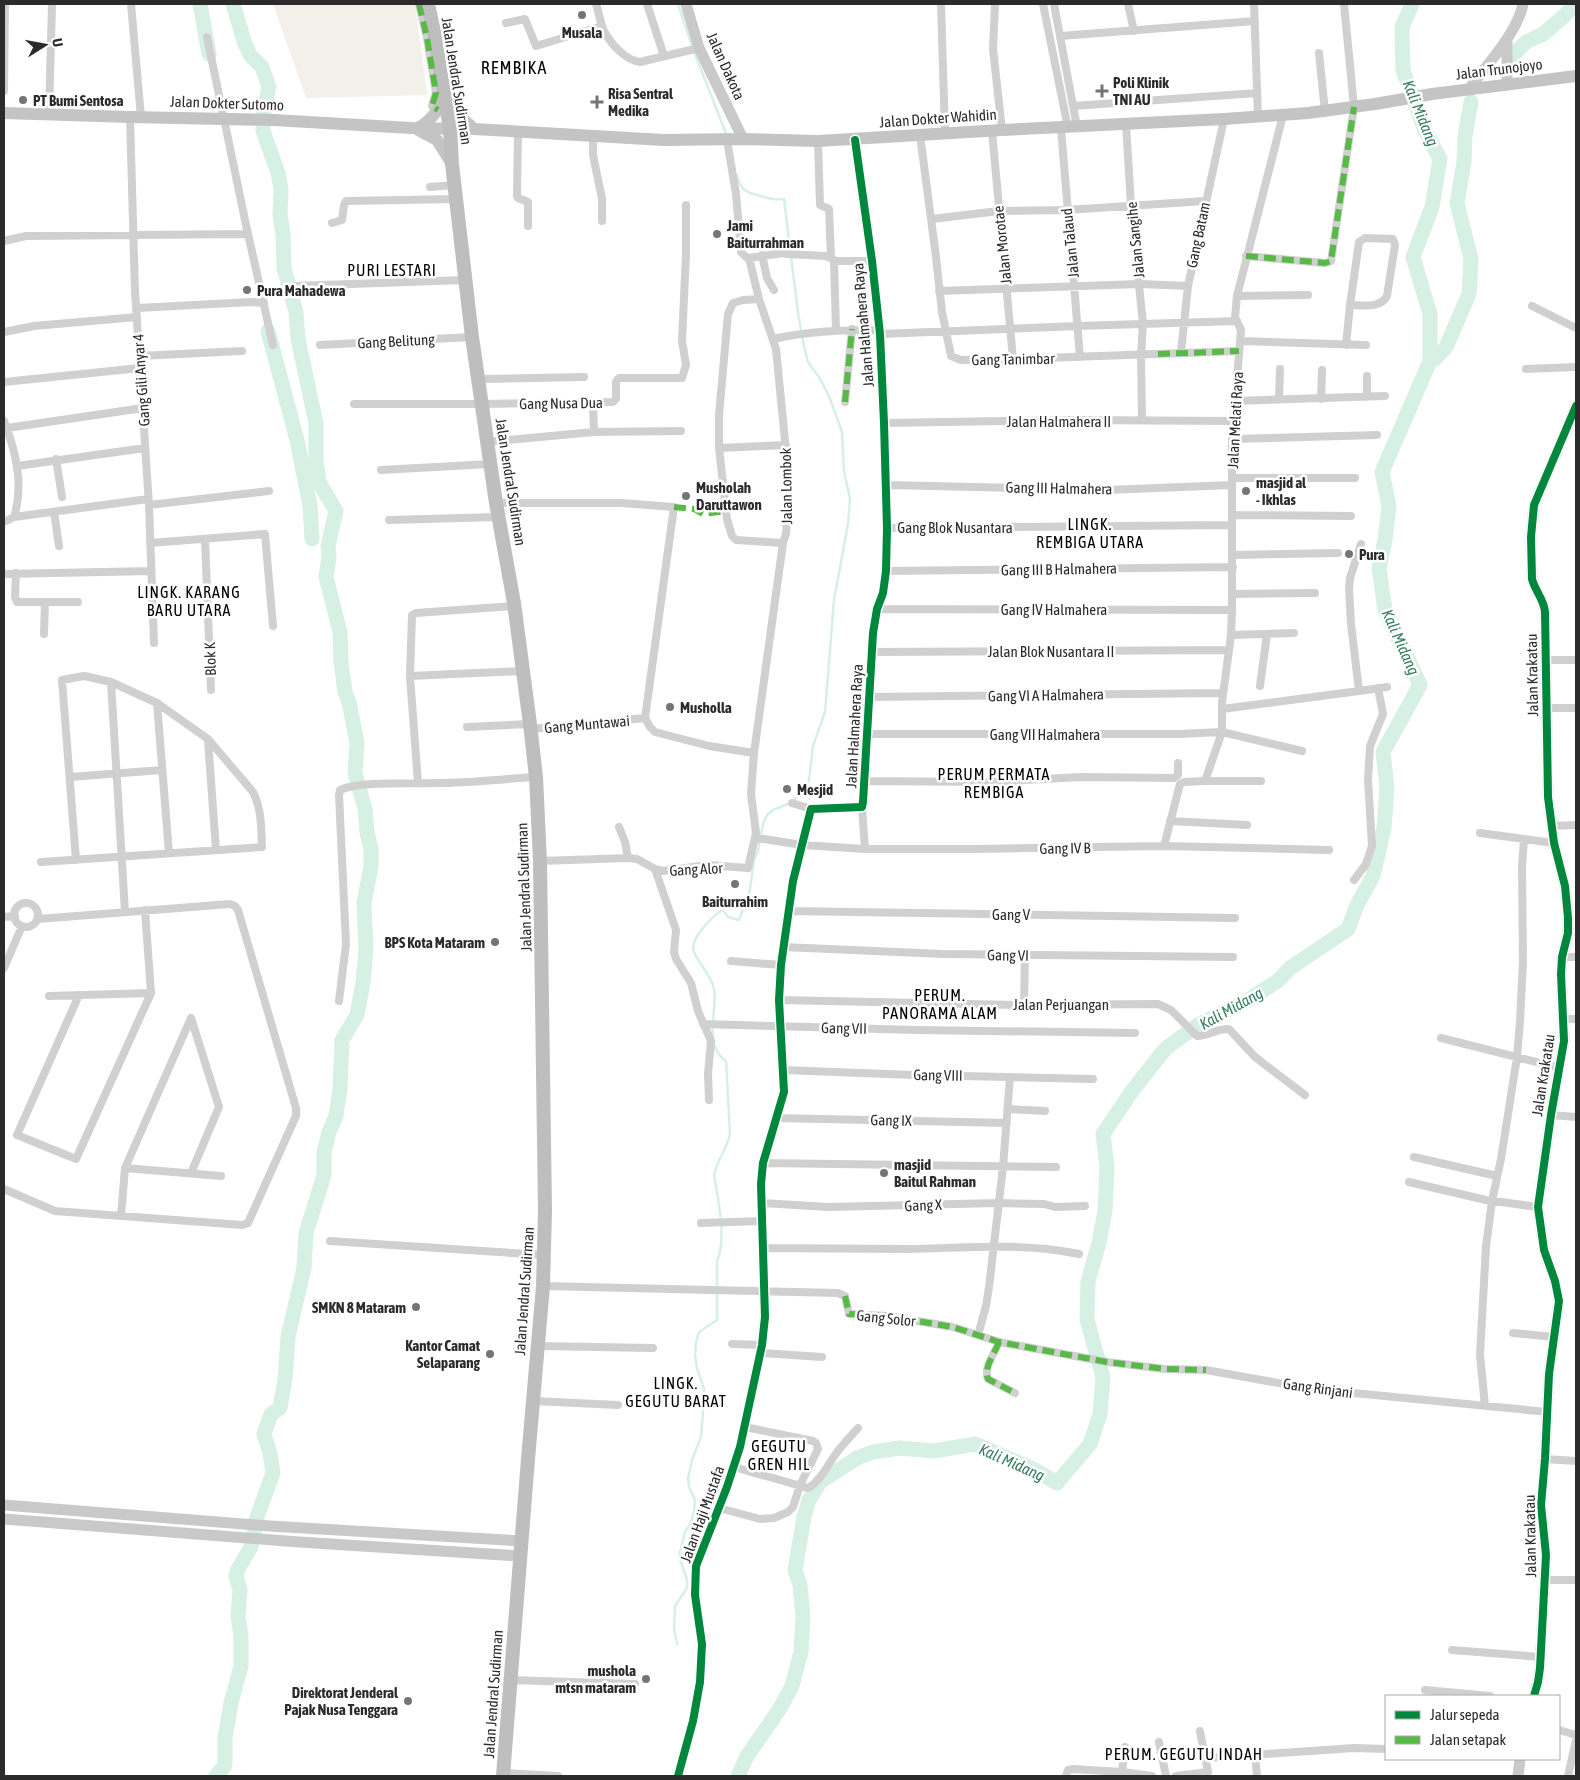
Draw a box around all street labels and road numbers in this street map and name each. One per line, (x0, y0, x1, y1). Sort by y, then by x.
street label: Jalan Jendral Sudirman (439, 16, 475, 146)
street label: Jalan Dakota (704, 30, 748, 102)
street label: Jalan Trunojoyo (1455, 55, 1543, 83)
street label: Jalan Dokter Sutomo (170, 93, 284, 113)
street label: Jalan Dokter Wahidin (879, 105, 997, 131)
street label: Jalan Sangihe (1123, 201, 1147, 279)
street label: Gang Batam (1183, 201, 1213, 269)
street label: Jalan Morotae (989, 205, 1015, 285)
street label: Jalan Talaud (1058, 207, 1082, 279)
street label: Jalan Halmahera Raya (849, 262, 877, 388)
street label: Gang Belitung (357, 330, 436, 352)
street label: Gang Gili Anyar 4 (129, 333, 153, 427)
street label: Gang Tanimbar (971, 350, 1055, 368)
street label: Jalan Melati Raya (1224, 371, 1246, 469)
street label: Gang Nusa Dua (519, 394, 603, 412)
street label: Jalan Halmahera II (1007, 413, 1111, 430)
street label: Jalan Jendral Sudirman (493, 417, 529, 547)
street label: Jalan Lombok (777, 447, 795, 524)
street label: Gang III Halmahera (1005, 479, 1113, 497)
street label: Gang Blok Nusantara (897, 519, 1013, 536)
street label: Gang III B Halmahera (1001, 559, 1117, 579)
street label: Gang IV Halmahera (1001, 601, 1107, 618)
street label: Jalan Krakatau (1523, 634, 1541, 716)
street label: Blok K (201, 641, 219, 676)
street label: Jalan Blok Nusantara II (988, 643, 1114, 660)
street label: Jalan Halmahera Raya (842, 664, 866, 788)
street label: Gang VI A Halmahera (988, 685, 1104, 705)
street label: Gang Muntawai (544, 712, 630, 736)
street label: Gang VII Halmahera (990, 726, 1100, 743)
street label: Jalan Jendral Sudirman (513, 822, 535, 952)
street label: Gang IV B (1039, 839, 1091, 857)
street label: Gang Alor (669, 859, 724, 879)
street label: Gang V (992, 906, 1031, 923)
street label: Gang VI (987, 946, 1029, 964)
street label: Jalan Perjuangan (1013, 996, 1109, 1013)
street label: Gang VII (821, 1019, 867, 1037)
street label: Jalan Krakatau (1528, 1033, 1558, 1117)
street label: Gang VIII (913, 1066, 963, 1084)
street label: Gang IX (870, 1111, 912, 1129)
street label: Gang X (904, 1196, 942, 1214)
street label: Jalan Jendral Sudirman (511, 1226, 537, 1356)
street label: Gang Solor (856, 1306, 917, 1330)
street label: Gang Rinjani (1282, 1375, 1354, 1401)
street label: Jalan Haji Mustafa (677, 1463, 727, 1565)
street label: Jalan Krakatau (1521, 1495, 1539, 1577)
street label: Jalan Jendral Sudirman (480, 1629, 506, 1759)

